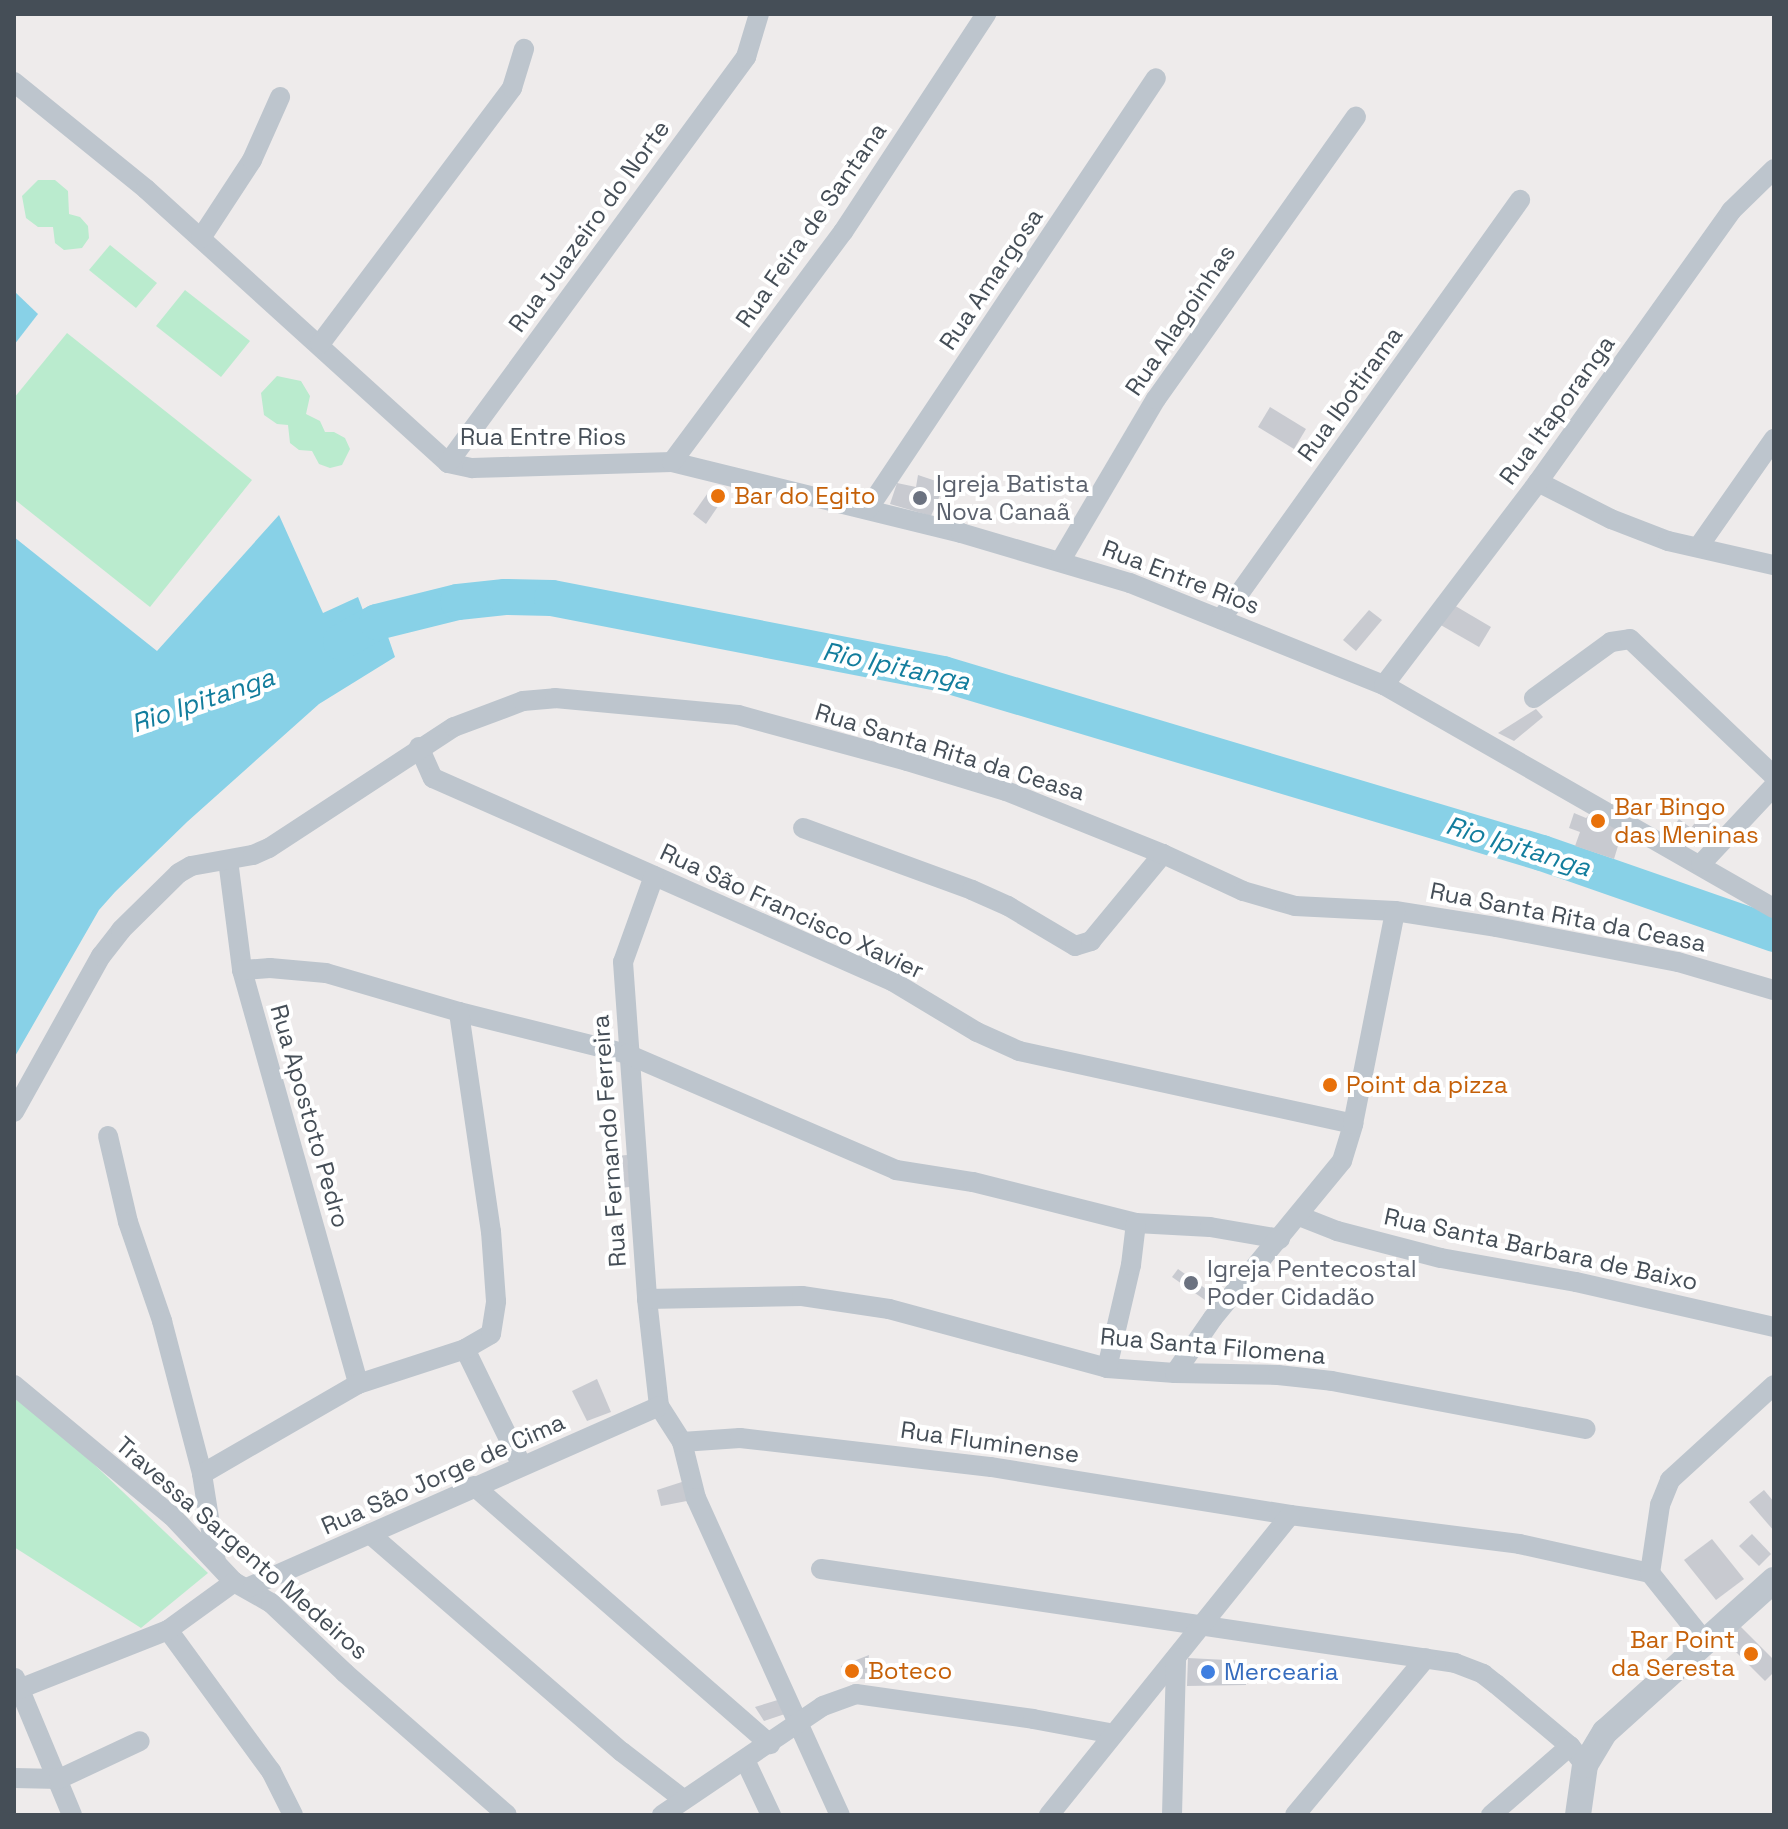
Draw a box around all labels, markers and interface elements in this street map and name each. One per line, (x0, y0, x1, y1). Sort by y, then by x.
street label: Rua Juazeiro do Norte (502, 114, 676, 338)
street label: Rua Feira de Santana (729, 117, 893, 333)
street label: Rua Amargosa (933, 203, 1049, 355)
street label: Rua Alagoinhas (1119, 239, 1241, 401)
street label: Rua Ibotirama (1292, 321, 1408, 467)
street label: Rua Itaporanga (1493, 330, 1621, 490)
street label: Rua Entre Rios (460, 423, 626, 451)
place label: Igreja Batista Nova Canaã (936, 470, 1089, 526)
place label: Bar do Egito (734, 482, 876, 510)
marker: Bar do Egito (709, 487, 727, 505)
marker: Igreja Batista Nova Canaã (911, 489, 929, 507)
street label: Rua Entre Rios (1098, 534, 1264, 620)
water label: Rio Ipitanga (820, 636, 972, 698)
water label: Rio Ipitanga (127, 662, 279, 740)
street label: Rua Santa Rita da Ceasa (812, 697, 1088, 807)
place label: Bar Bingo das Meninas (1614, 793, 1759, 849)
water label: Rio Ipitanga (1442, 810, 1594, 884)
marker: Bar Bingo das Meninas (1589, 812, 1607, 830)
street label: Rua São Francisco Xavier (656, 837, 928, 985)
street label: Rua Santa Rita da Ceasa (1427, 876, 1709, 958)
street label: Rua Apostoto Pedro (264, 1001, 356, 1231)
street label: Rua Fernando Ferreira (586, 1014, 632, 1268)
place label: Point da pizza (1346, 1071, 1508, 1099)
marker: Point da pizza (1321, 1076, 1339, 1094)
street label: Rua Santa Barbara de Baixo (1382, 1202, 1700, 1296)
place label: Igreja Pentecostal Poder Cidadão (1207, 1255, 1417, 1311)
marker: Igreja Pentecostal Poder Cidadão (1182, 1274, 1200, 1292)
street label: Rua Santa Filomena (1099, 1322, 1327, 1370)
street label: Rua São Jorge de Cima (317, 1407, 569, 1541)
street label: Rua Fluminense (899, 1415, 1081, 1469)
street label: Travessa Sargento Medeiros (110, 1430, 374, 1666)
place label: Bar Point da Seresta (1611, 1626, 1735, 1682)
marker: Bar Point da Seresta (1742, 1645, 1760, 1663)
place label: Boteco (868, 1657, 952, 1685)
place label: Mercearia (1224, 1658, 1339, 1686)
marker: Boteco (843, 1662, 861, 1680)
marker: Mercearia (1199, 1663, 1217, 1681)

